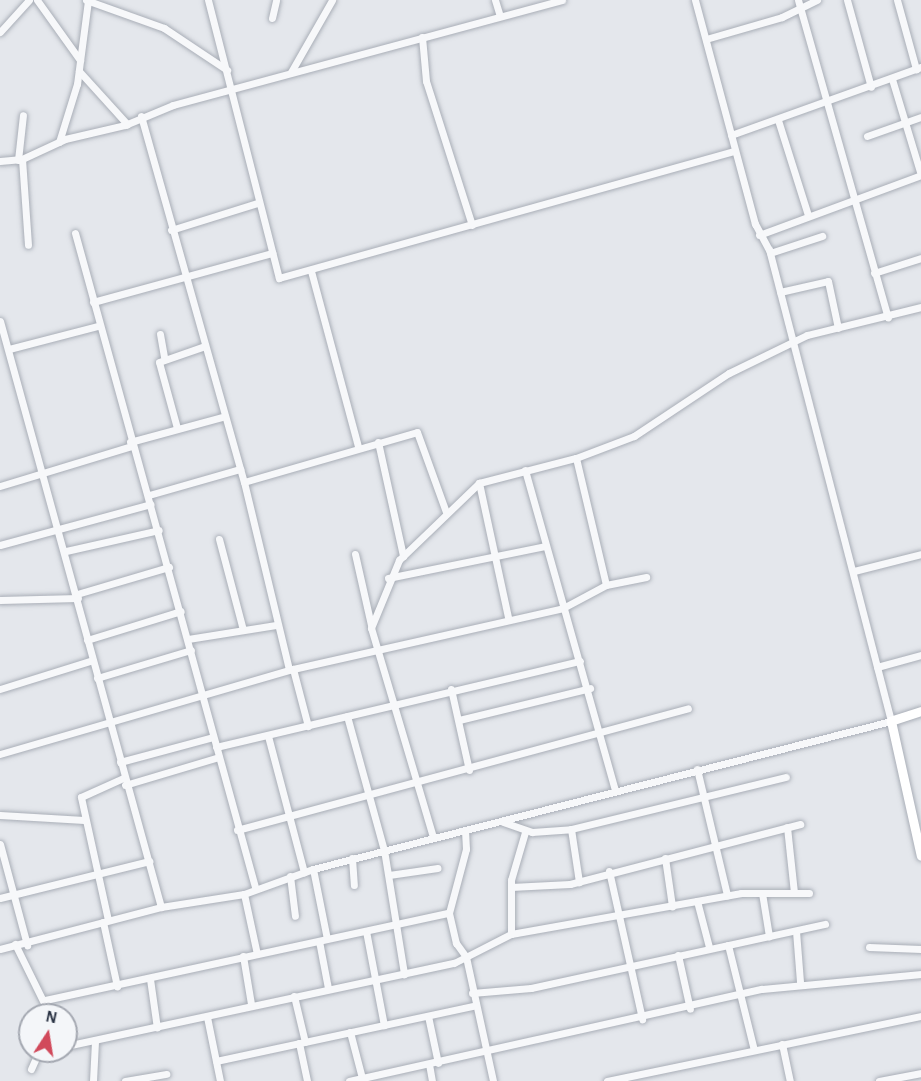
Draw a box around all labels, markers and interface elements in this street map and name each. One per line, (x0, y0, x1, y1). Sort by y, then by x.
north arrow (18, 1003, 78, 1063)
text: N (44, 1008, 58, 1026)

